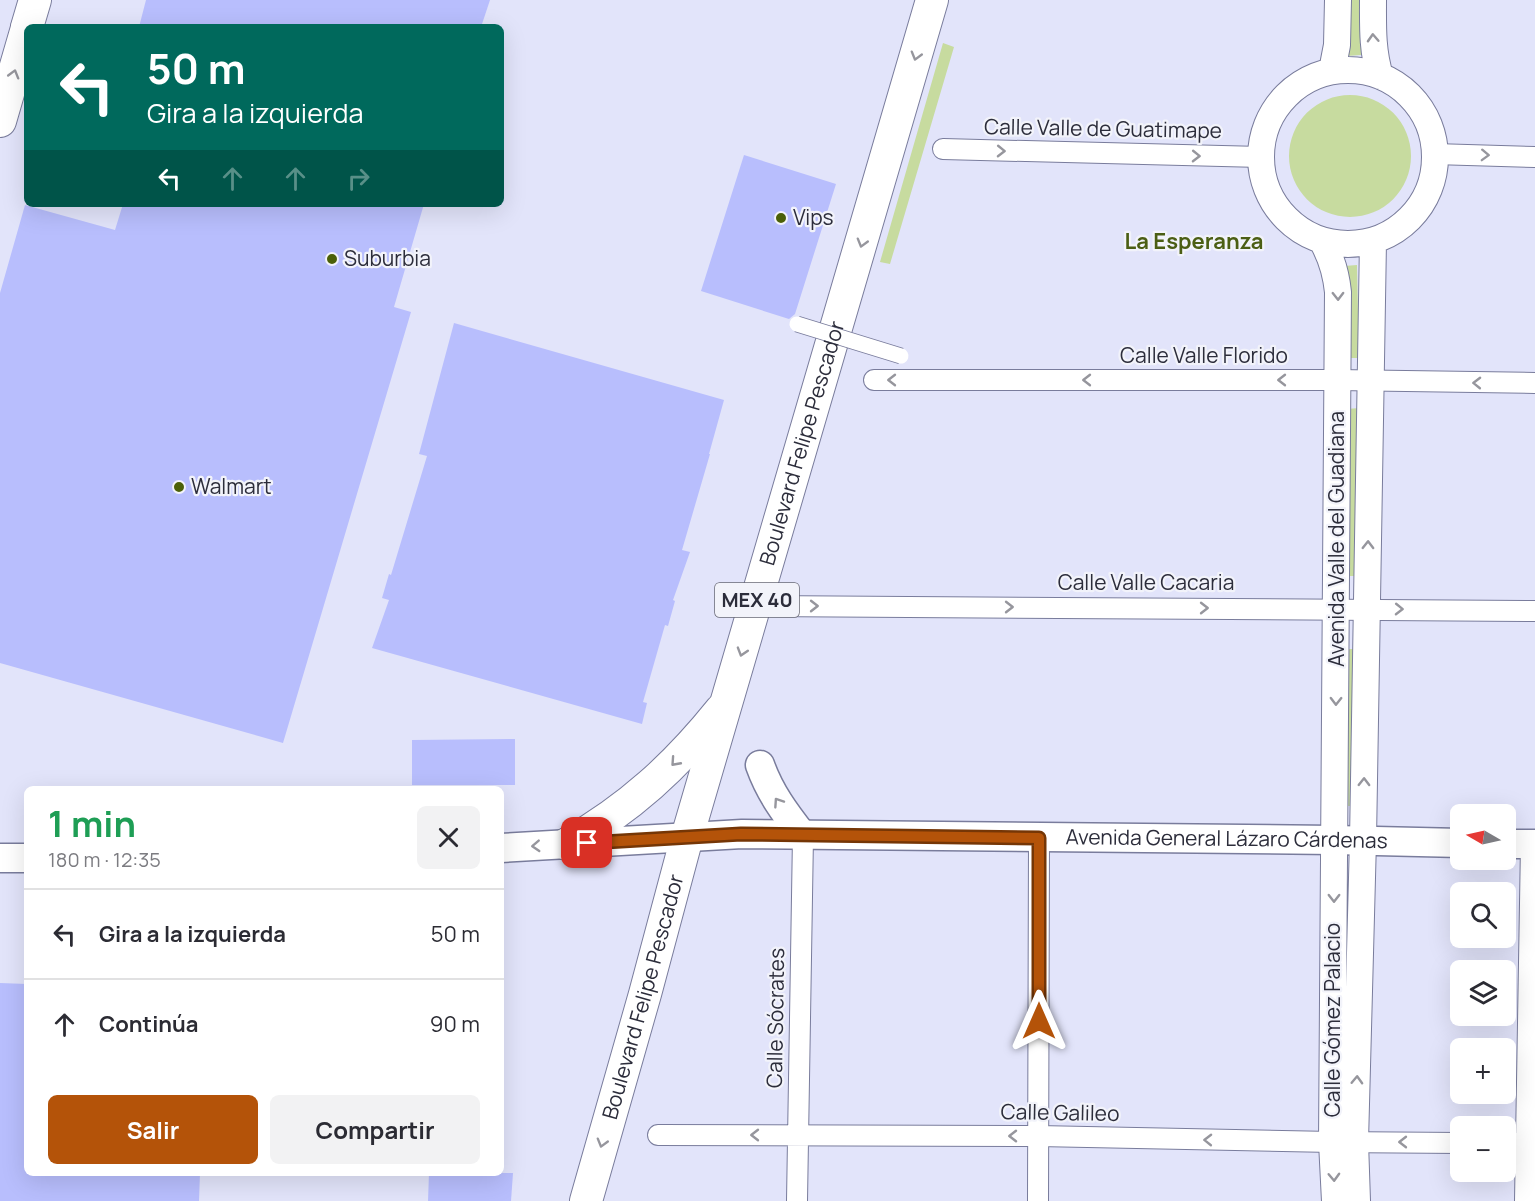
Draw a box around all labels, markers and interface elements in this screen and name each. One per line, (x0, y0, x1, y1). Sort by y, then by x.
one-way arrow (1367, 34, 1380, 43)
text: 50 m (147, 39, 245, 97)
icon: left (48, 48, 126, 126)
one-way arrow (911, 50, 923, 61)
one-way arrow (6, 69, 19, 79)
text: Gira a la izquierda (147, 94, 363, 131)
street label: Calle Valle de Guatimape (984, 112, 1222, 144)
one-way arrow (997, 145, 1006, 157)
one-way arrow (1480, 149, 1489, 162)
one-way arrow (1192, 150, 1201, 162)
icon: left (153, 162, 186, 195)
icon: ahead (216, 162, 249, 195)
icon: ahead (279, 162, 312, 195)
icon: right (342, 162, 375, 195)
place label: Vips (793, 203, 834, 231)
marker: Vips (774, 211, 788, 225)
district label: La Esperanza (1124, 226, 1264, 256)
one-way arrow (857, 238, 869, 248)
place label: Suburbia (344, 244, 431, 272)
marker: Suburbia (325, 252, 339, 266)
one-way arrow (1331, 292, 1344, 301)
street label: Boulevard Felipe Pescador (752, 317, 850, 568)
street label: Calle Valle Florido (1120, 341, 1288, 369)
one-way arrow (887, 374, 896, 386)
one-way arrow (1082, 374, 1091, 386)
one-way arrow (1277, 374, 1286, 386)
one-way arrow (1472, 376, 1481, 389)
street label: Avenida Valle del Guadiana (1322, 411, 1350, 667)
place label: Walmart (191, 472, 272, 500)
marker: Walmart (172, 480, 186, 494)
one-way arrow (1362, 540, 1374, 549)
street label: Calle Valle Cacaria (1058, 568, 1234, 596)
road number: MEX 40 (715, 583, 799, 617)
one-way arrow (810, 600, 819, 612)
one-way arrow (1005, 601, 1014, 613)
one-way arrow (1200, 602, 1209, 614)
one-way arrow (1395, 603, 1404, 615)
one-way arrow (737, 646, 749, 657)
one-way arrow (1330, 697, 1342, 706)
one-way arrow (671, 755, 682, 766)
one-way arrow (1358, 777, 1370, 786)
one-way arrow (774, 798, 785, 809)
text: 1 min (48, 799, 136, 848)
north arrow (1450, 804, 1516, 870)
map controls (1450, 804, 1516, 1182)
button: close (417, 806, 480, 869)
pin (561, 817, 612, 868)
street label: Avenida General Lázaro Cárdenas (1065, 822, 1388, 854)
icon: arrive (570, 826, 603, 859)
one-way arrow (532, 840, 541, 853)
text: 180 m · 12:35 (48, 846, 161, 873)
street label: Boulevard Felipe Pescador (595, 871, 690, 1122)
button: search (1450, 882, 1516, 948)
one-way arrow (1328, 894, 1340, 903)
icon: left (48, 918, 81, 951)
text: Gira a la izquierda (99, 919, 286, 949)
text: 50 m (431, 919, 480, 949)
street label: Calle Gómez Palacio (1318, 923, 1346, 1117)
street label: Calle Sócrates (760, 948, 790, 1088)
button: layers (1450, 960, 1516, 1026)
position arrow (1007, 989, 1071, 1053)
icon: ahead (48, 1008, 81, 1041)
text: Continúa (99, 1009, 199, 1039)
text: 90 m (430, 1009, 480, 1039)
button: + (1450, 1038, 1516, 1104)
one-way arrow (1350, 1075, 1363, 1084)
button: Salir (48, 1095, 258, 1164)
button: Compartir (270, 1095, 480, 1164)
street label: Calle Galileo (1000, 1097, 1120, 1127)
button: − (1450, 1116, 1516, 1182)
one-way arrow (750, 1129, 759, 1141)
one-way arrow (1008, 1130, 1017, 1142)
one-way arrow (1203, 1133, 1212, 1146)
one-way arrow (1398, 1136, 1407, 1148)
one-way arrow (597, 1137, 609, 1148)
one-way arrow (1327, 1173, 1340, 1182)

